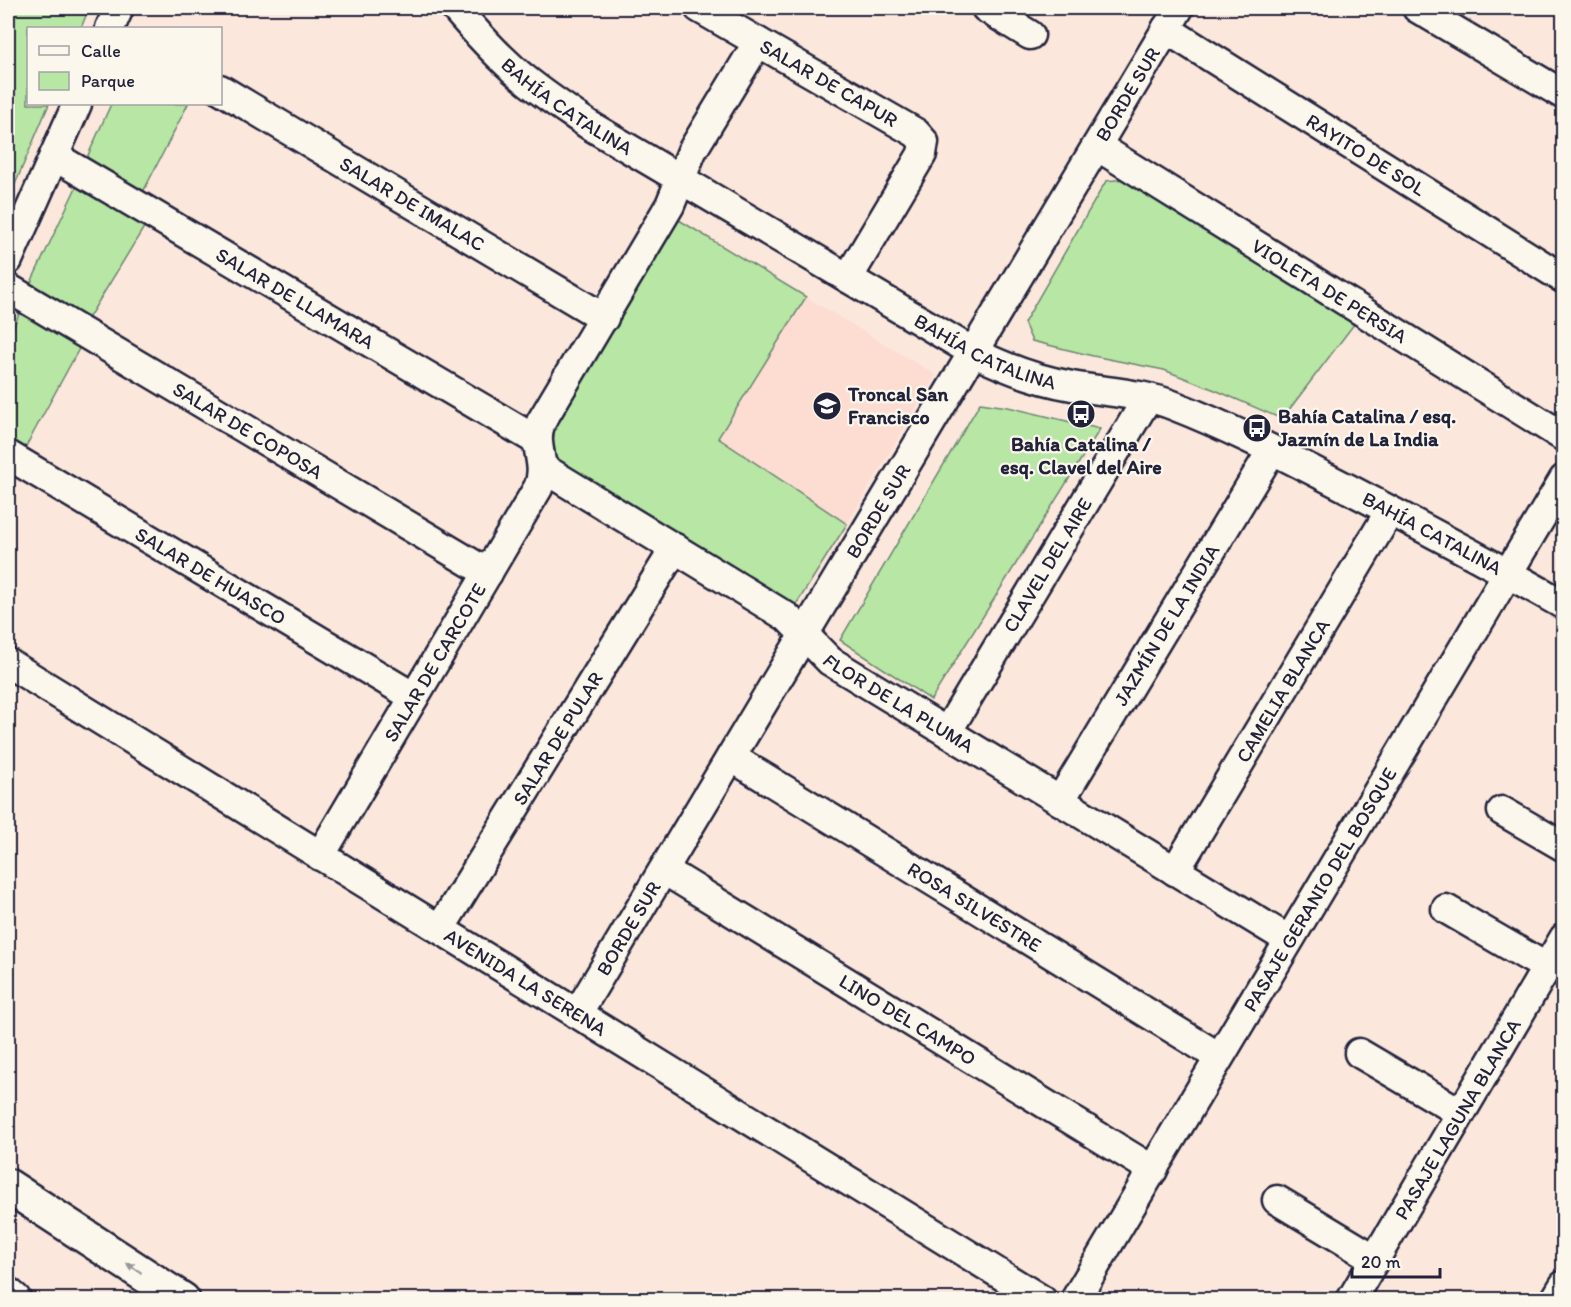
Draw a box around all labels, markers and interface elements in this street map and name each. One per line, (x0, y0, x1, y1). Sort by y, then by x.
legend (27, 27, 222, 105)
street label: SALAR DE CAPUR (756, 34, 902, 132)
text: Calle (81, 40, 121, 62)
street label: BORDE SUR (1090, 42, 1165, 146)
street label: BAHÍA CATALINA (496, 52, 637, 160)
text: Parque (81, 70, 135, 92)
street label: RAYITO DE SOL (1302, 108, 1430, 201)
street label: SALAR DE IMALAC (335, 151, 489, 256)
street label: VIOLETA DE PERSIA (1247, 233, 1412, 348)
street label: SALAR DE LLAMARA (212, 242, 379, 354)
street label: BAHÍA CATALINA (910, 308, 1059, 394)
street label: SALAR DE COPOSA (169, 377, 327, 484)
place label: Troncal San Francisco (847, 382, 949, 429)
school or university icon: Troncal San Francisco (811, 390, 843, 422)
bus stop icon: Bahía Catalina / esq. Clavel del Aire (1065, 398, 1097, 430)
place label: Bahía Catalina / esq. Jazmín de La India (1277, 404, 1456, 451)
bus stop icon: Bahía Catalina / esq. Jazmín de La India (1241, 412, 1273, 444)
place label: Bahía Catalina / esq. Clavel del Aire (1000, 432, 1162, 480)
street label: BORDE SUR (840, 459, 916, 563)
street label: BAHÍA CATALINA (1358, 486, 1506, 580)
street label: CLAVEL DEL AIRE (998, 493, 1097, 637)
street label: SALAR DE HUASCO (131, 522, 290, 630)
street label: JAZMÍN DE LA INDIA (1109, 539, 1225, 710)
street label: SALAR DE CARCOTE (378, 579, 491, 746)
street label: CAMELIA BLANCA (1231, 614, 1335, 767)
street label: FLOR DE LA PLUMA (818, 649, 979, 758)
street label: SALAR DE PULAR (507, 667, 608, 809)
street label: PASAJE GERANIO DEL BOSQUE (1238, 763, 1402, 1016)
street label: ROSA SILVESTRE (903, 857, 1046, 957)
street label: BORDE SUR (591, 876, 666, 980)
street label: AVENIDA LA SERENA (440, 923, 611, 1041)
street label: LINO DEL CAMPO (835, 969, 981, 1071)
street label: PASAJE LAGUNA BLANCA (1389, 1014, 1526, 1224)
scale bar (1352, 1241, 1440, 1279)
text: 20 m (1361, 1251, 1401, 1273)
one-way arrow (126, 1262, 142, 1273)

